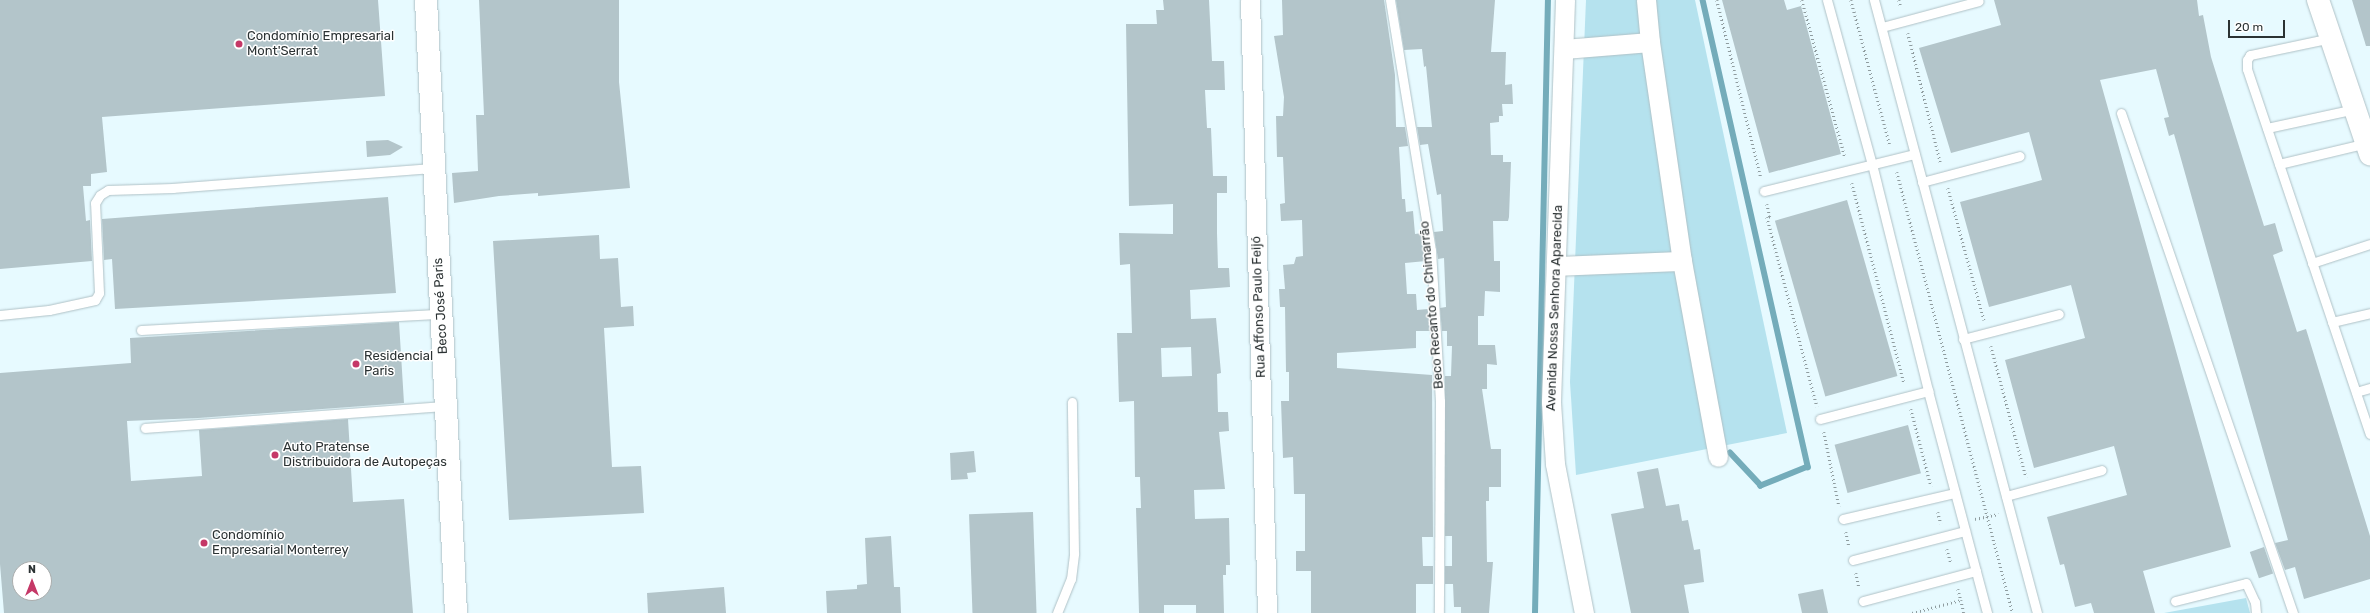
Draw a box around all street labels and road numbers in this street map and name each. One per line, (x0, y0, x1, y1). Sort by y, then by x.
street label: Avenida Nossa Senhora Aparecida (1544, 205, 1566, 411)
street label: Beco Recanto do Chimarrão (1417, 220, 1447, 390)
street label: Rua Affonso Paulo Feijó (1249, 236, 1269, 378)
street label: Beco José Paris (431, 257, 451, 355)

